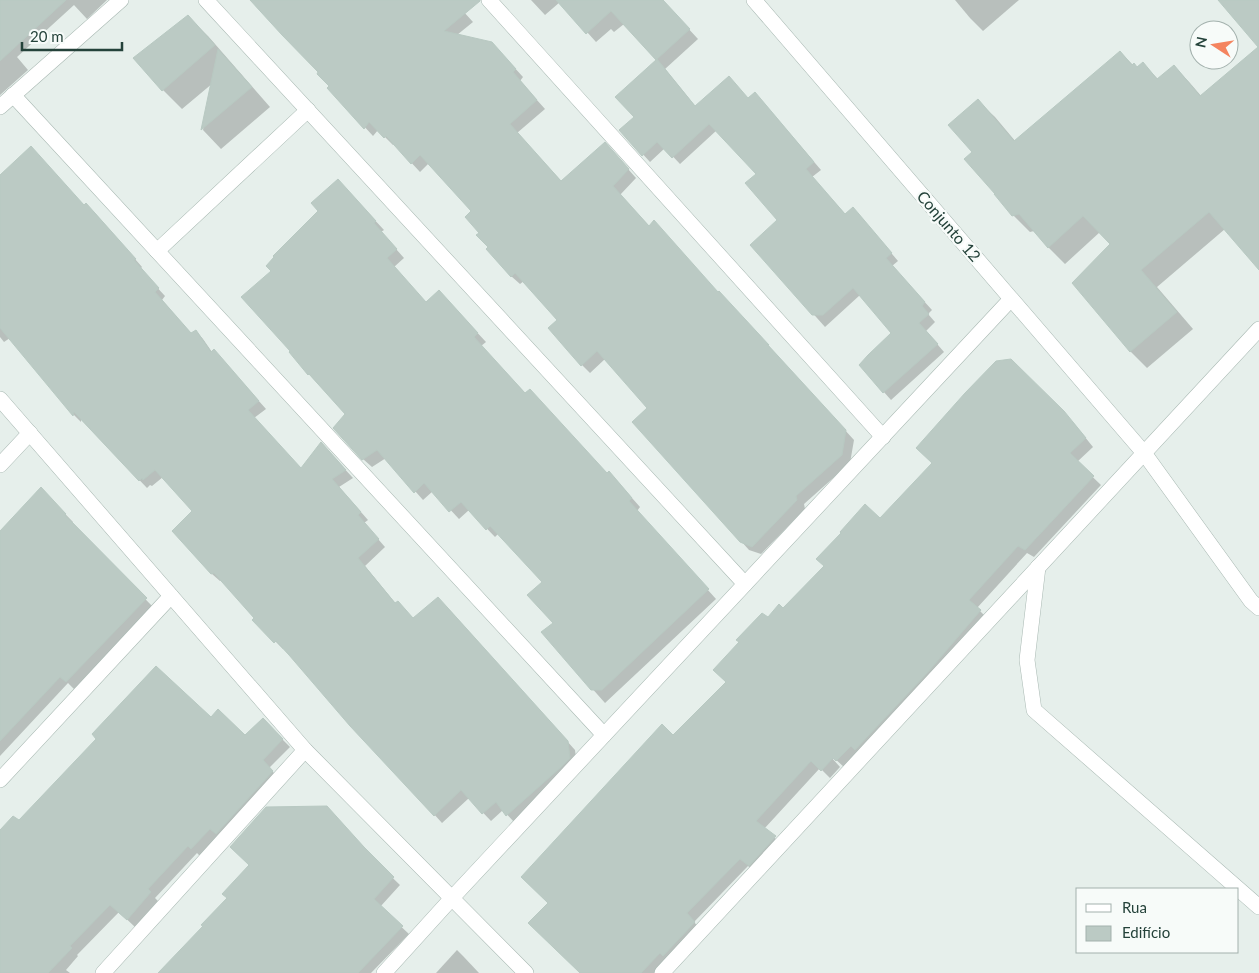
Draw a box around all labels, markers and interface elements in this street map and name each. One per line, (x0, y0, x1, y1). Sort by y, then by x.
scale bar (22, 20, 122, 52)
north arrow (1189, 20, 1239, 70)
text: 20 m (30, 27, 64, 45)
text: N (1191, 35, 1210, 49)
street label: Conjunto 12 (913, 186, 985, 265)
legend (1076, 888, 1239, 953)
text: Rua (1122, 898, 1147, 916)
text: Edifício (1122, 923, 1170, 941)

